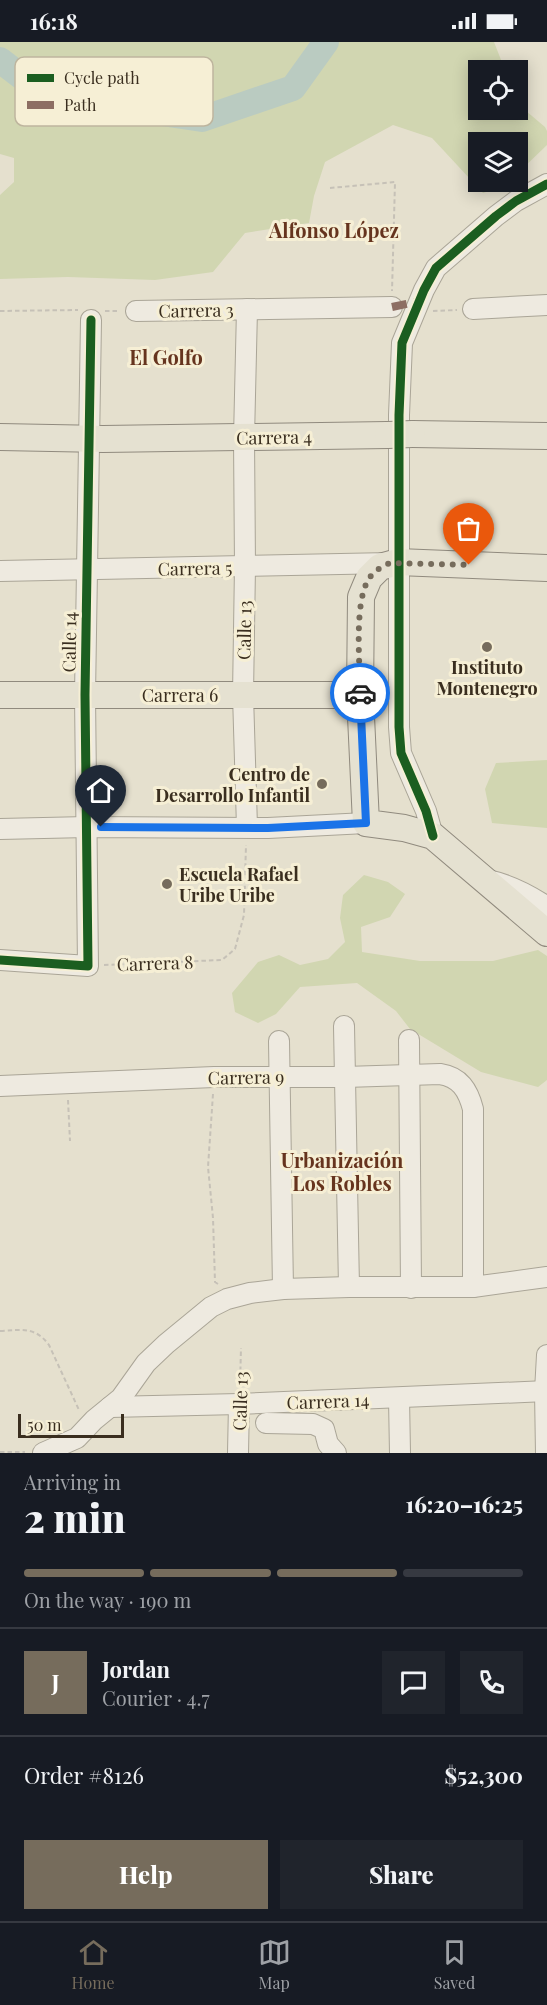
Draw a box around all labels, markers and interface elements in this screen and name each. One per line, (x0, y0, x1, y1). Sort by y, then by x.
text: 16:18 (30, 6, 78, 36)
legend (15, 57, 213, 126)
map controls (468, 60, 528, 192)
button: locate (468, 60, 528, 120)
text: Cycle path (64, 67, 140, 88)
text: Path (64, 94, 97, 115)
button: layers (468, 132, 528, 192)
district label: Alfonso López (268, 216, 399, 243)
street label: Carrera 3 (158, 297, 234, 323)
district label: El Golfo (129, 343, 203, 370)
street label: Carrera 4 (236, 424, 312, 450)
pin (443, 503, 494, 565)
icon: bag (452, 512, 485, 545)
street label: Carrera 5 (157, 555, 233, 581)
street label: Calle 13 (231, 600, 257, 660)
street label: Calle 14 (56, 611, 82, 673)
marker: Instituto Montenegro (480, 640, 494, 654)
place label: Instituto Montenegro (436, 655, 538, 700)
courier (330, 663, 390, 723)
icon: car (344, 677, 377, 710)
street label: Carrera 6 (142, 683, 218, 707)
place label: Centro de Desarrollo Infantil (155, 762, 310, 807)
pin (75, 765, 126, 827)
icon: home (84, 774, 117, 807)
marker: Centro de Desarrollo Infantil (315, 777, 329, 791)
place label: Escuela Rafael Uribe Uribe (179, 862, 299, 907)
marker: Escuela Rafael Uribe Uribe (160, 877, 174, 891)
street label: Carrera 8 (116, 950, 194, 976)
street label: Carrera 9 (208, 1064, 284, 1090)
district label: Urbanización Los Robles (281, 1146, 404, 1196)
street label: Calle 13 (227, 1371, 253, 1431)
street label: Carrera 14 (286, 1388, 370, 1414)
scale bar (18, 1411, 124, 1438)
text: 50 m (27, 1414, 61, 1435)
text: Arriving in (24, 1468, 121, 1495)
text: 16:20–16:25 (406, 1489, 523, 1519)
text: 2 min (24, 1491, 126, 1543)
text: On the way · 190 m (24, 1586, 191, 1613)
button: chat (382, 1651, 445, 1714)
button: phone (460, 1651, 523, 1714)
text: Jordan (102, 1654, 170, 1684)
text: J (51, 1667, 60, 1697)
text: Courier · 4.7 (102, 1684, 210, 1711)
text: Order #8126 (24, 1760, 144, 1790)
text: $52,300 (444, 1760, 523, 1790)
button: Help (24, 1840, 268, 1909)
button: Share (280, 1840, 523, 1909)
tab: Home (72, 1936, 114, 1993)
tab: Map (258, 1936, 291, 1993)
tab: Saved (434, 1936, 475, 1993)

